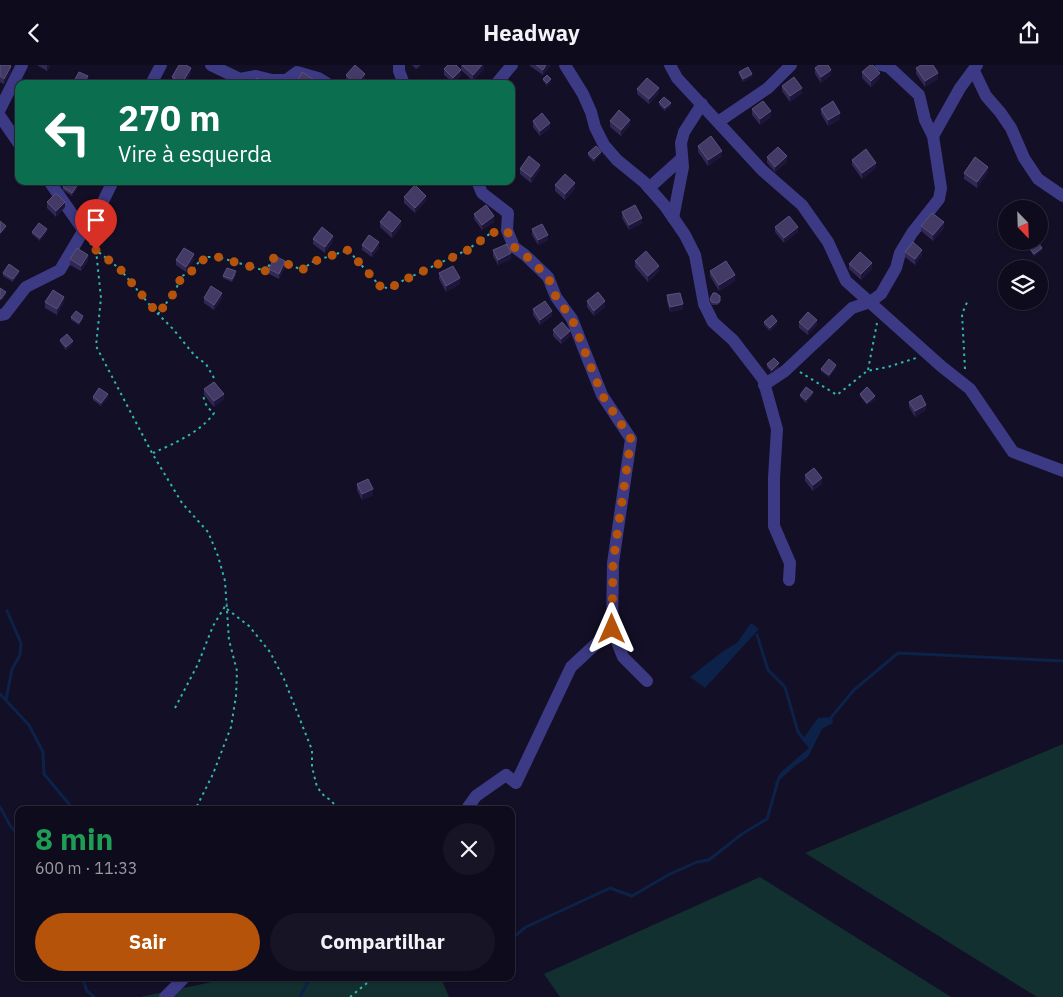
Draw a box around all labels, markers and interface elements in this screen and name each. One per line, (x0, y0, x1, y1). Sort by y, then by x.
text: Headway (483, 18, 580, 47)
icon: back (20, 19, 48, 47)
icon: share (1015, 19, 1043, 47)
text: 270 m (118, 95, 221, 141)
icon: left (35, 100, 100, 165)
text: Vire à esquerda (118, 139, 272, 168)
pin (75, 199, 117, 250)
north arrow (998, 200, 1048, 250)
map controls (998, 200, 1048, 310)
icon: arrive (82, 206, 110, 234)
button: layers (998, 260, 1048, 310)
position arrow (585, 602, 637, 654)
text: 8 min (35, 819, 113, 858)
button: close (443, 823, 495, 875)
text: 600 m · 11:33 (35, 858, 137, 878)
button: Sair (35, 913, 260, 971)
button: Compartilhar (270, 913, 495, 971)

